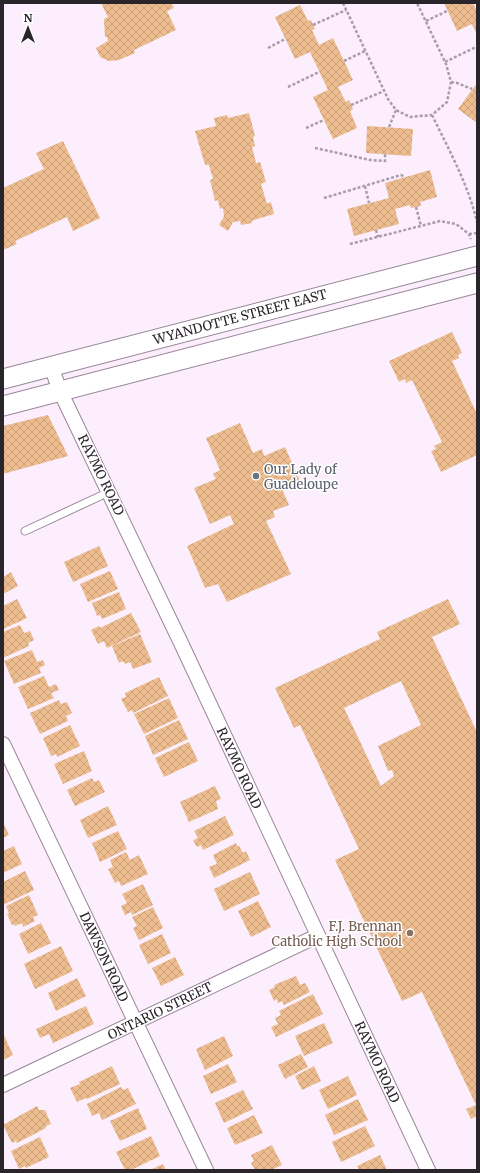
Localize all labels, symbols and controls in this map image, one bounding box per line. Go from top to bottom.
north arrow [8,8,48,48]
text: N [24,11,33,25]
street label: WYANDOTTE STREET EAST [150,286,329,349]
street label: RAYMO ROAD [74,432,128,519]
place label: Our Lady of Guadeloupe [264,461,338,493]
marker: Our Lady of Guadeloupe [251,471,261,481]
street label: RAYMO ROAD [213,724,265,812]
street label: DAWSON ROAD [76,909,132,1005]
place label: F.J. Brennan Catholic High School [272,918,402,950]
marker: F.J. Brennan Catholic High School [405,928,415,938]
street label: ONTARIO STREET [105,978,215,1044]
street label: RAYMO ROAD [351,1018,403,1106]

